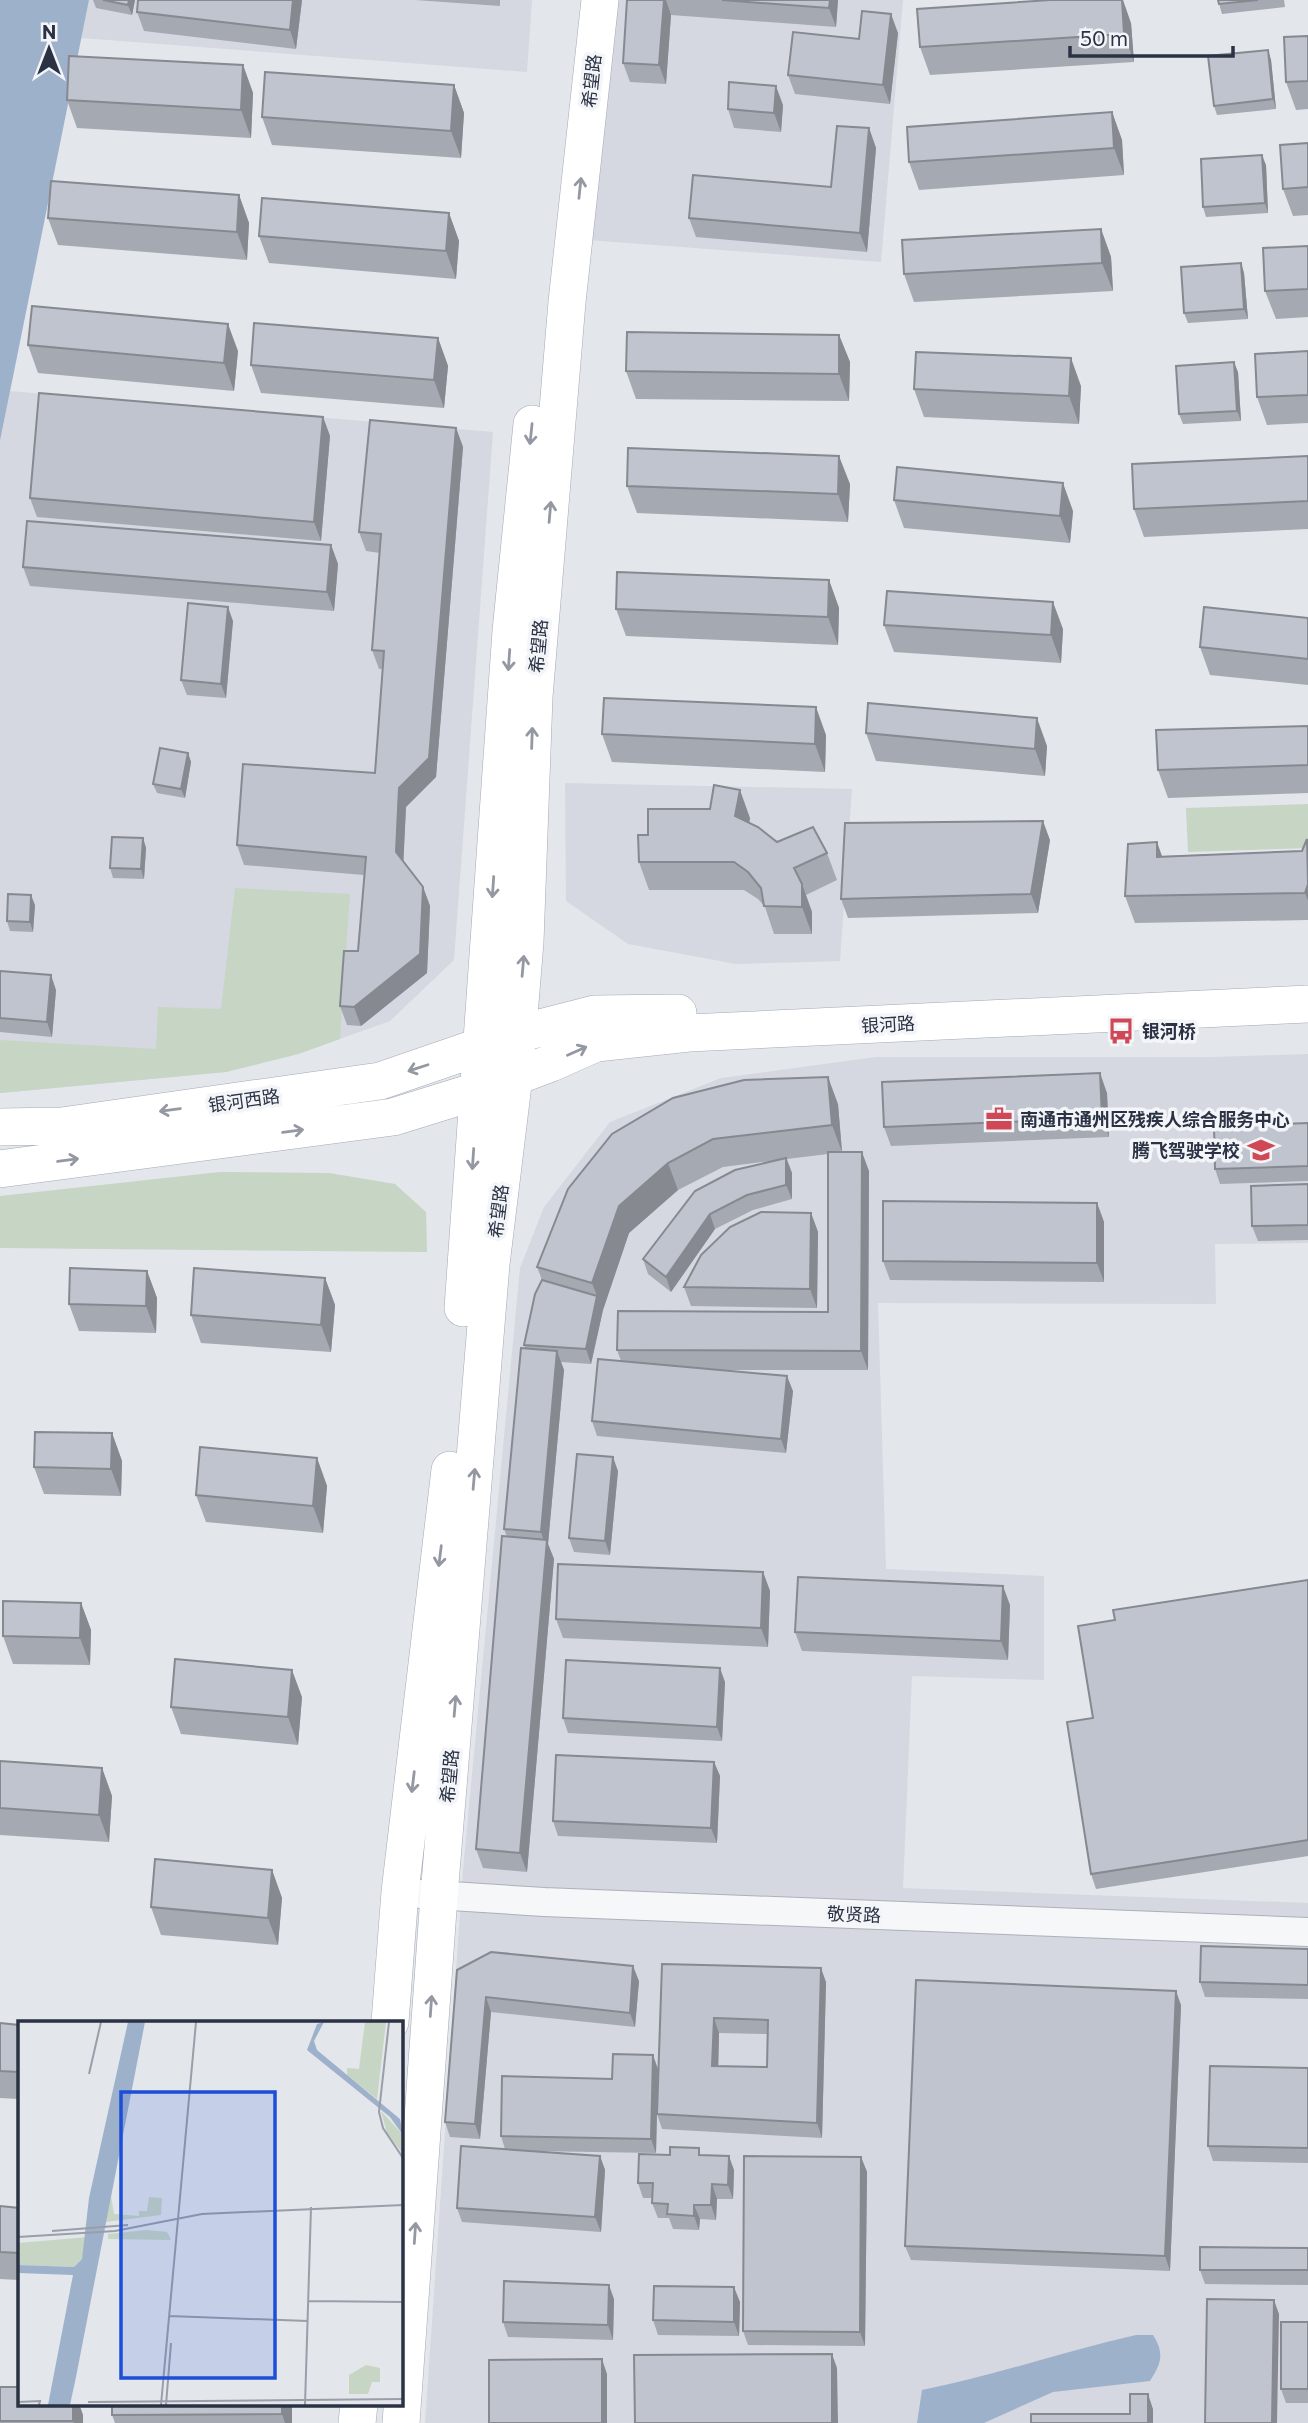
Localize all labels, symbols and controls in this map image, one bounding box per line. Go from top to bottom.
north arrow [14,14,84,84]
scale bar [1070,14,1233,58]
text: N [42,20,56,43]
text: 50 m [1080,25,1128,50]
street label: 希望路 [577,53,605,109]
one-way arrow [573,177,586,199]
one-way arrow [524,422,537,444]
one-way arrow [543,501,556,523]
street label: 希望路 [525,618,551,674]
one-way arrow [502,648,515,671]
one-way arrow [526,727,539,750]
one-way arrow [486,875,499,898]
one-way arrow [517,955,530,977]
street label: 银河路 [860,1012,916,1036]
bus stop icon: 银河桥 [1106,1016,1136,1046]
place label: 银河桥 [1142,1020,1196,1042]
one-way arrow [566,1044,588,1057]
one-way arrow [407,1062,429,1075]
street label: 银河西路 [207,1084,281,1116]
one-way arrow [159,1104,182,1117]
office icon: 南通市通州区残疾人综合服务中心 [984,1104,1014,1134]
place label: 南通市通州区残疾人综合服务中心 [1020,1108,1290,1130]
one-way arrow [281,1124,304,1137]
school or university icon: 腾飞驾驶学校 [1246,1135,1276,1165]
place label: 腾飞驾驶学校 [1132,1139,1240,1161]
one-way arrow [466,1147,479,1170]
one-way arrow [56,1154,79,1167]
street label: 希望路 [484,1183,512,1239]
one-way arrow [468,1468,481,1491]
one-way arrow [433,1545,446,1567]
one-way arrow [449,1695,462,1718]
street label: 希望路 [436,1748,462,1804]
one-way arrow [407,1770,420,1793]
street label: 敬贤路 [827,1902,881,1926]
one-way arrow [425,1995,438,2018]
inset map [18,2021,402,2406]
one-way arrow [408,2222,421,2245]

